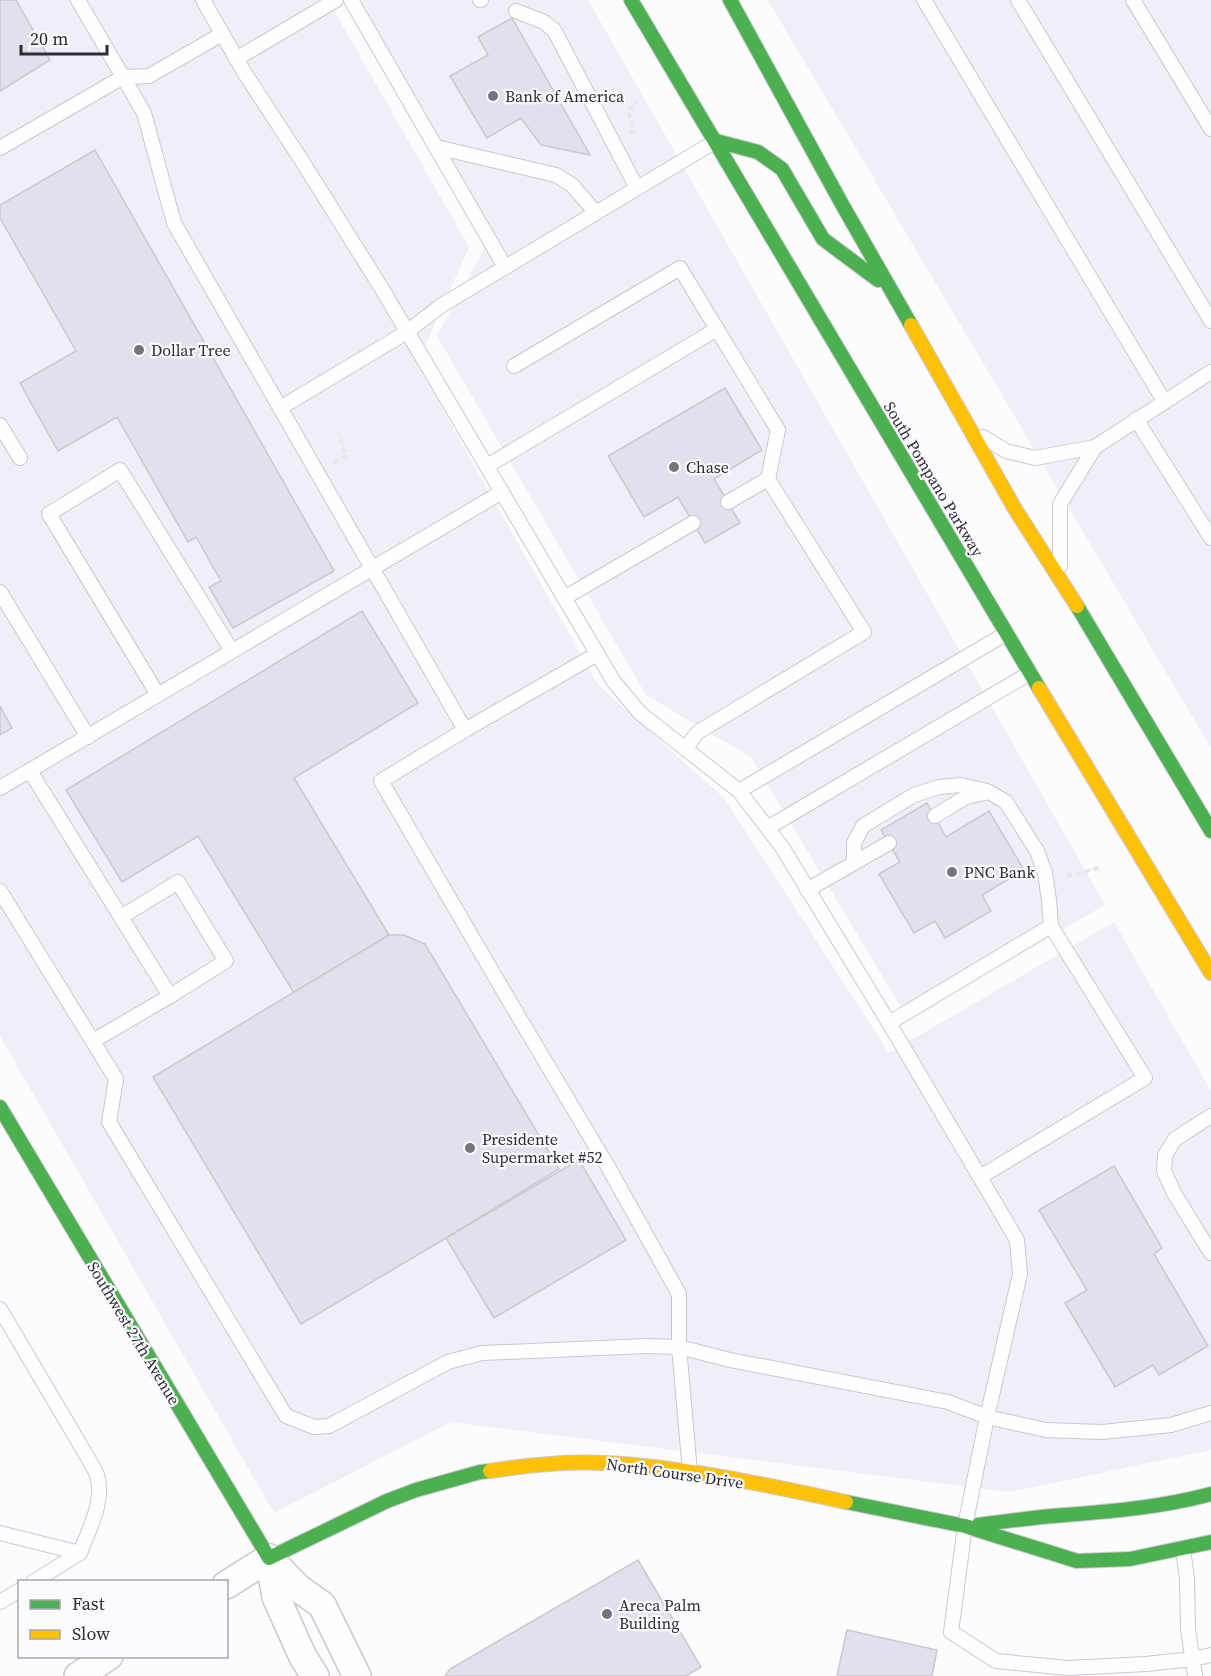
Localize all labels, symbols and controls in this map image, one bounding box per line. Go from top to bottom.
scale bar [21,18,106,56]
text: 20 m [30,26,68,51]
place label: Bank of America [505,85,625,107]
marker: Bank of America [486,89,500,103]
place label: Dollar Tree [151,339,231,361]
marker: Dollar Tree [132,343,146,357]
street label: South Pompano Parkway [879,397,990,561]
place label: Chase [686,456,729,478]
marker: Chase [667,460,681,474]
place label: PNC Bank [964,861,1036,883]
marker: PNC Bank [945,865,959,879]
place label: Presidente Supermarket #52 [482,1128,602,1168]
marker: Presidente Supermarket #52 [463,1141,477,1155]
street label: Southwest 27th Avenue [82,1257,186,1409]
street label: North Course Drive [605,1453,745,1493]
legend [18,1580,228,1658]
text: Fast [72,1591,105,1616]
place label: Areca Palm Building [619,1594,701,1634]
marker: Areca Palm Building [600,1607,614,1621]
text: Slow [72,1621,110,1646]

